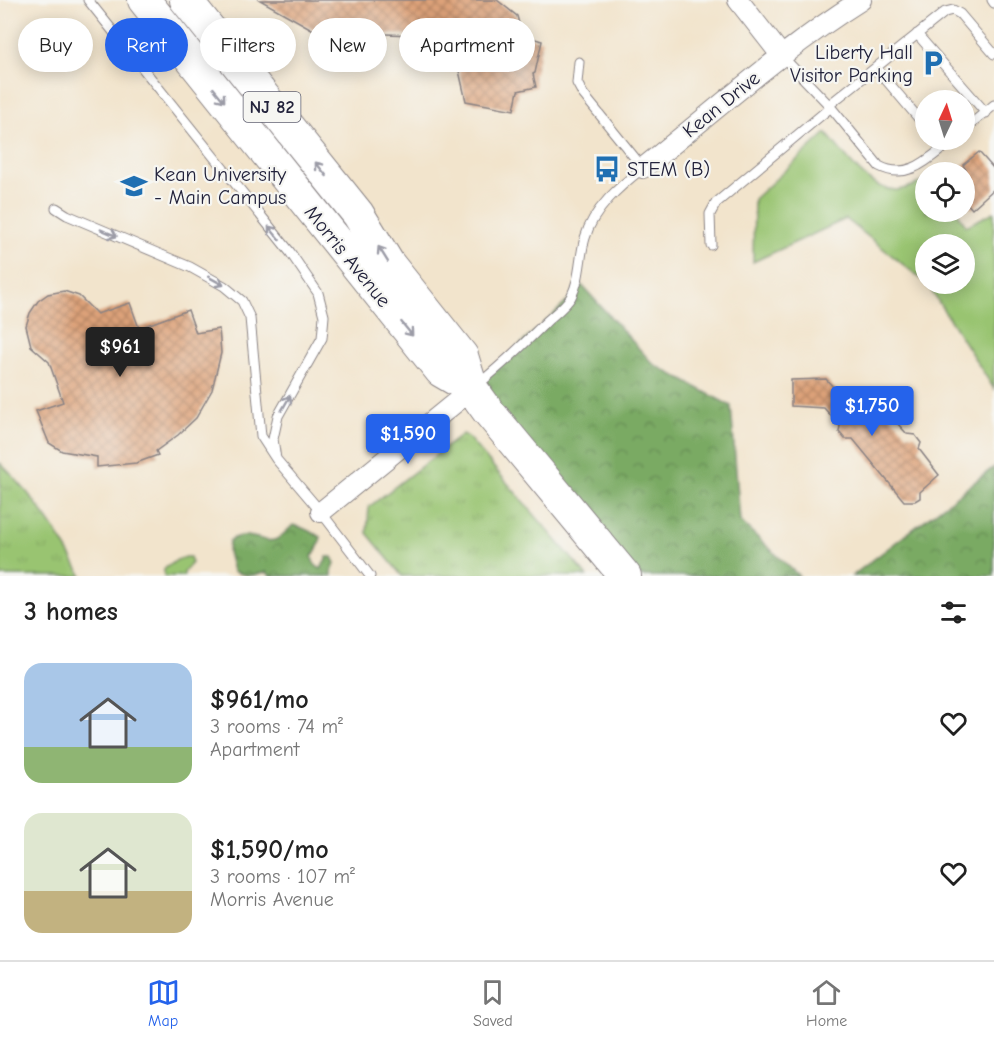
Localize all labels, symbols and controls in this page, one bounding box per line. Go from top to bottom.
chip: Buy [18,18,93,72]
chip: Rent [105,18,188,72]
chip: Filters [200,18,296,72]
chip: New [308,18,387,72]
chip: Apartment [399,18,535,72]
place label: Liberty Hall Visitor Parking [790,41,913,87]
parking icon: Liberty Hall Visitor Parking [918,48,948,78]
street label: Kean Drive [678,66,764,142]
one-way arrow [213,87,226,103]
north arrow [915,90,975,150]
map controls [915,90,975,294]
road number: NJ 82 [244,92,300,122]
bus stop icon: STEM (B) [592,154,622,184]
place label: STEM (B) [627,158,710,181]
one-way arrow [314,161,327,177]
button: locate [915,162,975,222]
place label: Kean University - Main Campus [154,163,286,209]
school or university icon: Kean University - Main Campus [119,171,149,201]
street label: Morris Avenue [300,201,395,312]
one-way arrow [268,225,281,241]
one-way arrow [99,228,117,239]
button: layers [915,234,975,294]
one-way arrow [376,246,388,263]
one-way arrow [206,276,224,287]
one-way arrow [400,321,414,336]
pin: $961 [84,327,156,378]
text: $961 [100,335,140,358]
pin: $1,750 [823,386,921,437]
text: $1,750 [845,394,899,417]
one-way arrow [280,395,292,412]
pin: $1,590 [359,414,457,465]
text: $1,590 [380,422,436,445]
icon: filters [937,596,970,629]
text: 3 homes [24,597,118,627]
text: $961/mo [210,685,309,715]
icon: home [72,687,144,759]
icon: heart [937,707,970,740]
text: 3 rooms · 74 m² [210,715,343,738]
text: Apartment [210,738,300,761]
text: $1,590/mo [210,835,329,865]
icon: home [72,837,144,909]
icon: heart [937,857,970,890]
text: 3 rooms · 107 m² [210,865,355,888]
text: Morris Avenue [210,888,334,911]
tab: Map [147,976,180,1030]
tab: Saved [473,976,513,1030]
tab: Home [806,976,847,1030]

